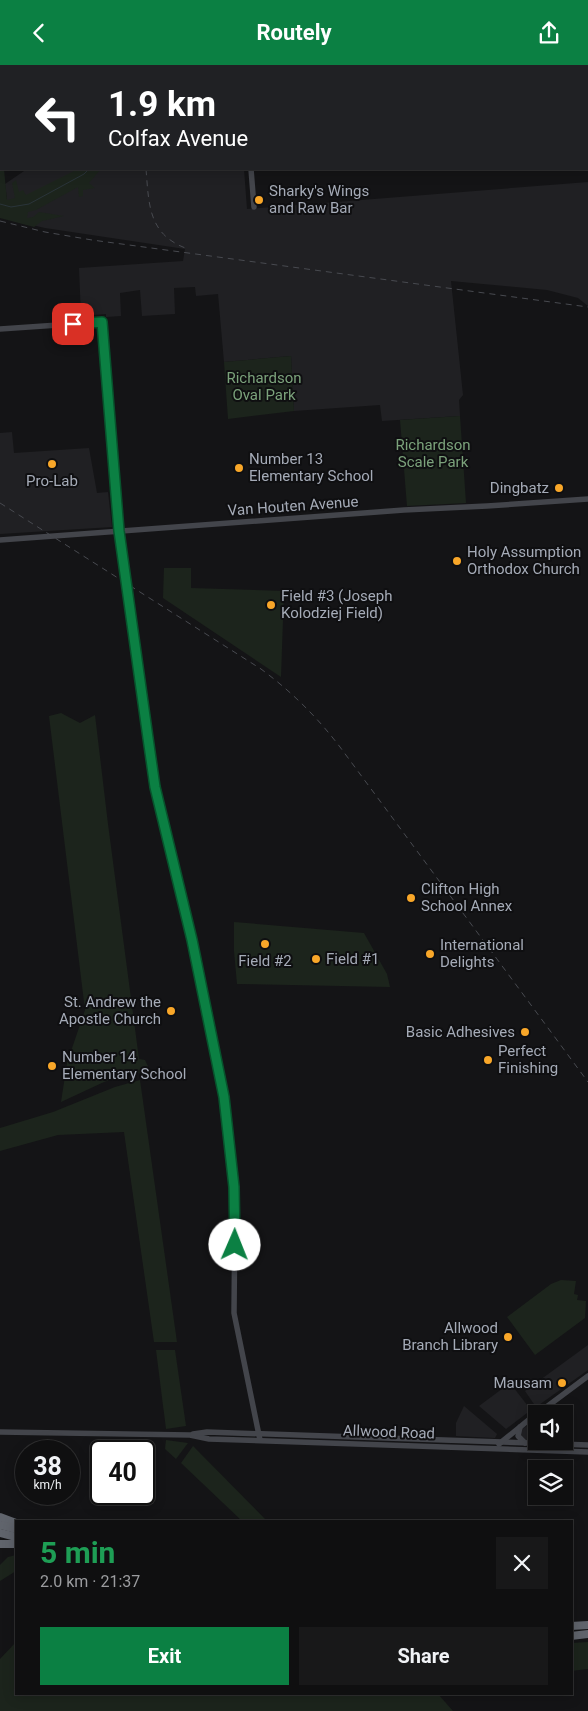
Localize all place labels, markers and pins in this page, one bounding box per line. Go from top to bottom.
place label: Sharky's Wings and Raw Bar [269,182,369,217]
marker: Sharky's Wings and Raw Bar [253,194,265,206]
pin [52,303,94,345]
place label: Number 13 Elementary School [249,450,373,485]
marker: Pro-Lab [46,458,58,470]
marker: Number 13 Elementary School [233,462,245,474]
place label: Pro-Lab [26,472,78,490]
place label: Dingbatz [490,479,549,497]
marker: Dingbatz [553,482,565,494]
place label: Holy Assumption Orthodox Church [467,543,581,578]
marker: Holy Assumption Orthodox Church [451,555,463,567]
place label: Field #3 (Joseph Kolodziej Field) [281,587,392,622]
marker: Field #3 (Joseph Kolodziej Field) [265,599,277,611]
place label: Clifton High School Annex [421,880,513,915]
marker: Clifton High School Annex [405,892,417,904]
place label: International Delights [440,936,524,971]
marker: Field #2 [259,938,271,950]
marker: International Delights [424,948,436,960]
place label: Field #1 [326,950,379,968]
place label: Field #2 [238,952,292,970]
marker: Field #1 [310,953,322,965]
place label: St. Andrew the Apostle Church [59,993,161,1028]
marker: St. Andrew the Apostle Church [165,1005,177,1017]
place label: Basic Adhesives [406,1023,515,1041]
marker: Basic Adhesives [519,1026,531,1038]
place label: Perfect Finishing [498,1042,558,1077]
place label: Number 14 Elementary School [62,1048,186,1083]
marker: Perfect Finishing [482,1054,494,1066]
marker: Number 14 Elementary School [46,1060,58,1072]
place label: Allwood Branch Library [402,1319,498,1354]
marker: Allwood Branch Library [502,1331,514,1343]
place label: Mausam [493,1374,552,1392]
marker: Mausam [556,1377,568,1389]

